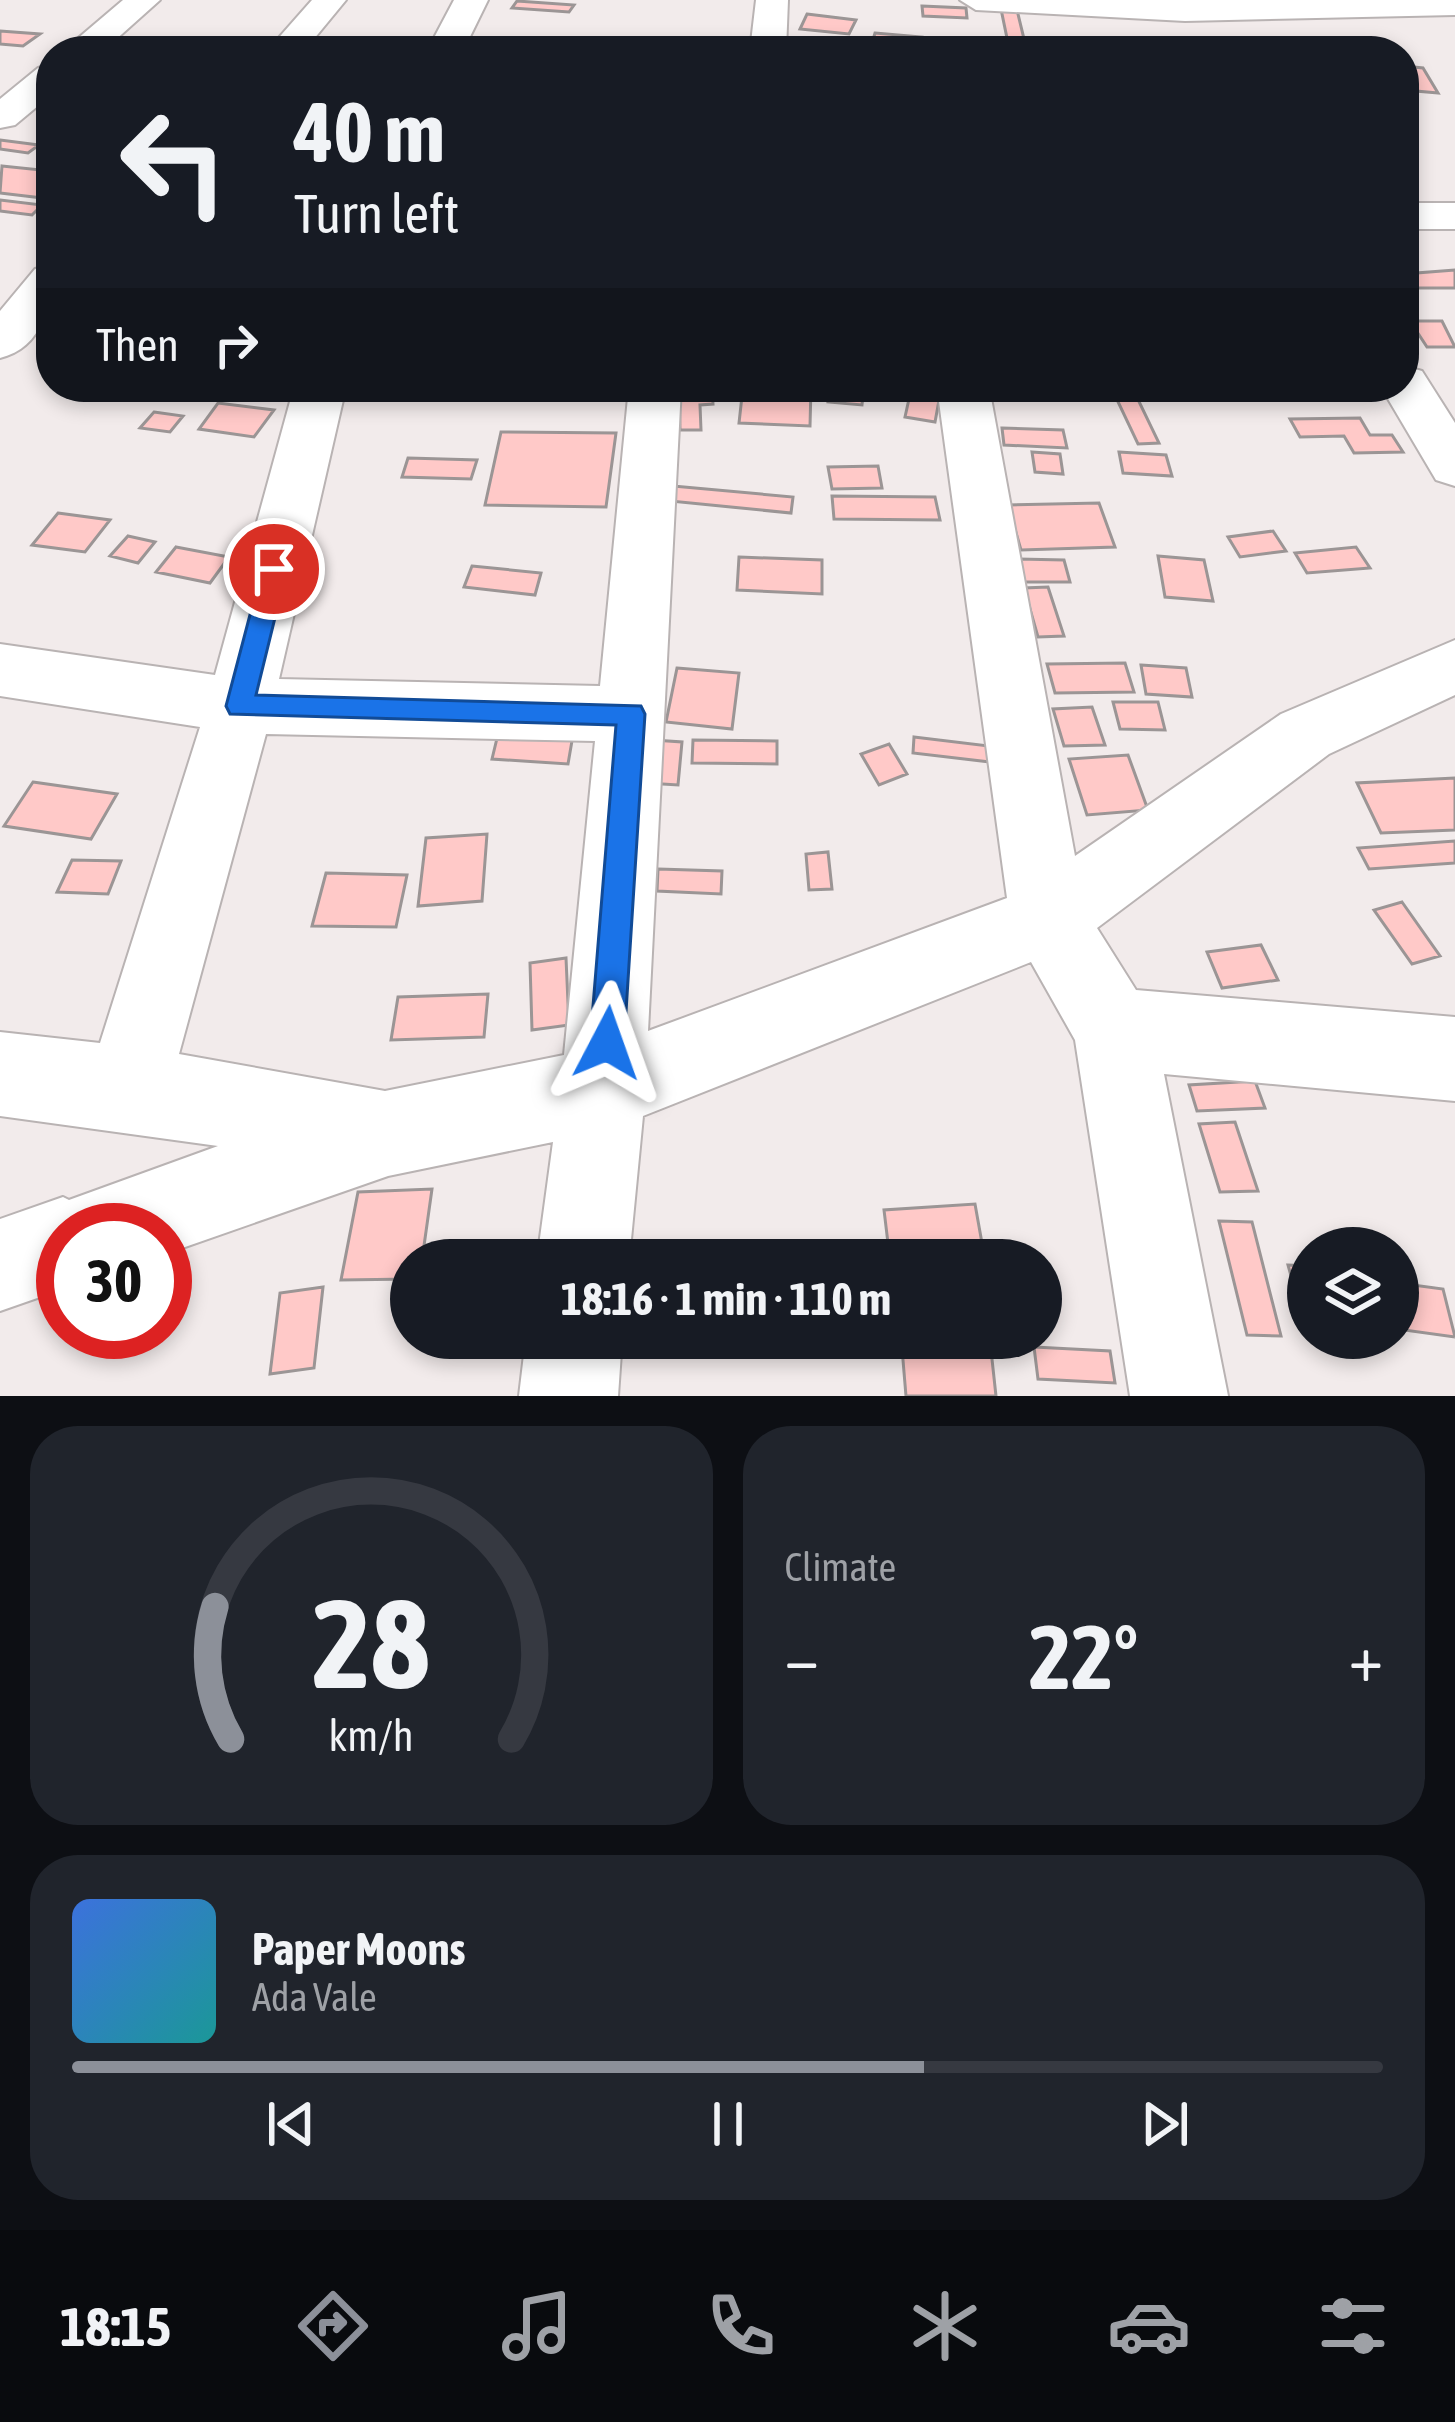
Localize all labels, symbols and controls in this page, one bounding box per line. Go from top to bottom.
icon: left [96,84,252,240]
text: 40 m [294,84,445,180]
text: Turn left [294,183,459,244]
icon: right [203,312,269,378]
text: Then [96,319,179,371]
pin [223,518,325,620]
icon: arrive [241,536,307,602]
position arrow [544,980,670,1106]
speed limit sign: 30 [36,1203,192,1359]
map controls [1287,1227,1419,1359]
button: layers [1287,1227,1419,1359]
text: 18:16 · 1 min · 110 m [561,1273,891,1325]
text: Climate [785,1545,896,1589]
text: 28 [313,1571,430,1714]
text: 22° [1029,1605,1138,1708]
text: − [785,1619,819,1695]
text: + [1349,1619,1383,1695]
text: km/h [329,1710,414,1759]
text: Paper Moons [252,1923,465,1975]
text: Ada Vale [252,1975,377,2019]
icon: previous [258,2091,324,2157]
icon: pause [695,2091,761,2157]
icon: next [1132,2091,1198,2157]
icon: directions [291,2284,375,2368]
icon: music [495,2284,579,2368]
icon: phone [699,2284,783,2368]
icon: climate [903,2284,987,2368]
icon: car [1107,2284,1191,2368]
icon: filters [1311,2284,1395,2368]
text: 18:15 [60,2296,171,2357]

